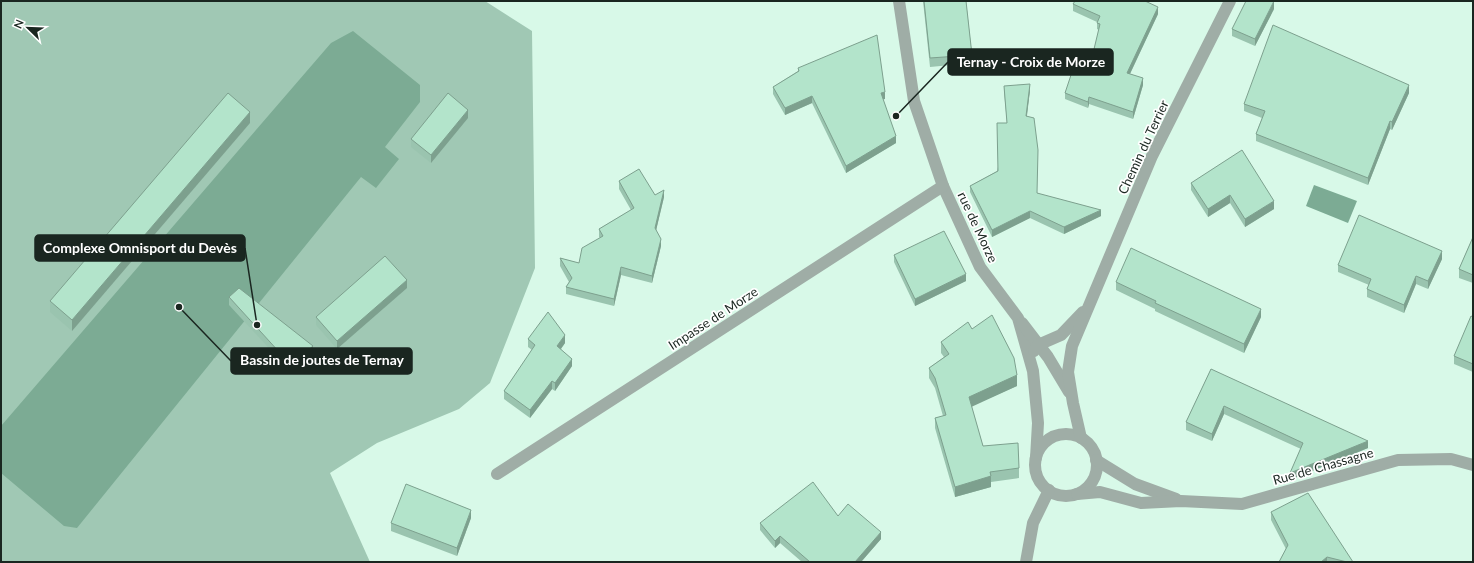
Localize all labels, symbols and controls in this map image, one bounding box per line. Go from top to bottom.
north arrow [8,8,48,48]
text: N [11,17,26,30]
callout: Ternay - Croix de Morze [948,49,1113,75]
text: Ternay - Croix de Morze [957,53,1106,70]
street label: Chemin du Terrier [1114,97,1172,197]
street label: rue de Morze [955,189,1001,265]
callout: Complexe Omnisport du Devès [35,235,245,261]
text: Complexe Omnisport du Devès [43,239,237,256]
street label: Impasse de Morze [665,283,761,353]
callout: Bassin de joutes de Ternay [231,348,412,374]
text: Bassin de joutes de Ternay [240,351,405,368]
street label: Rue de Chassagne [1271,444,1375,488]

